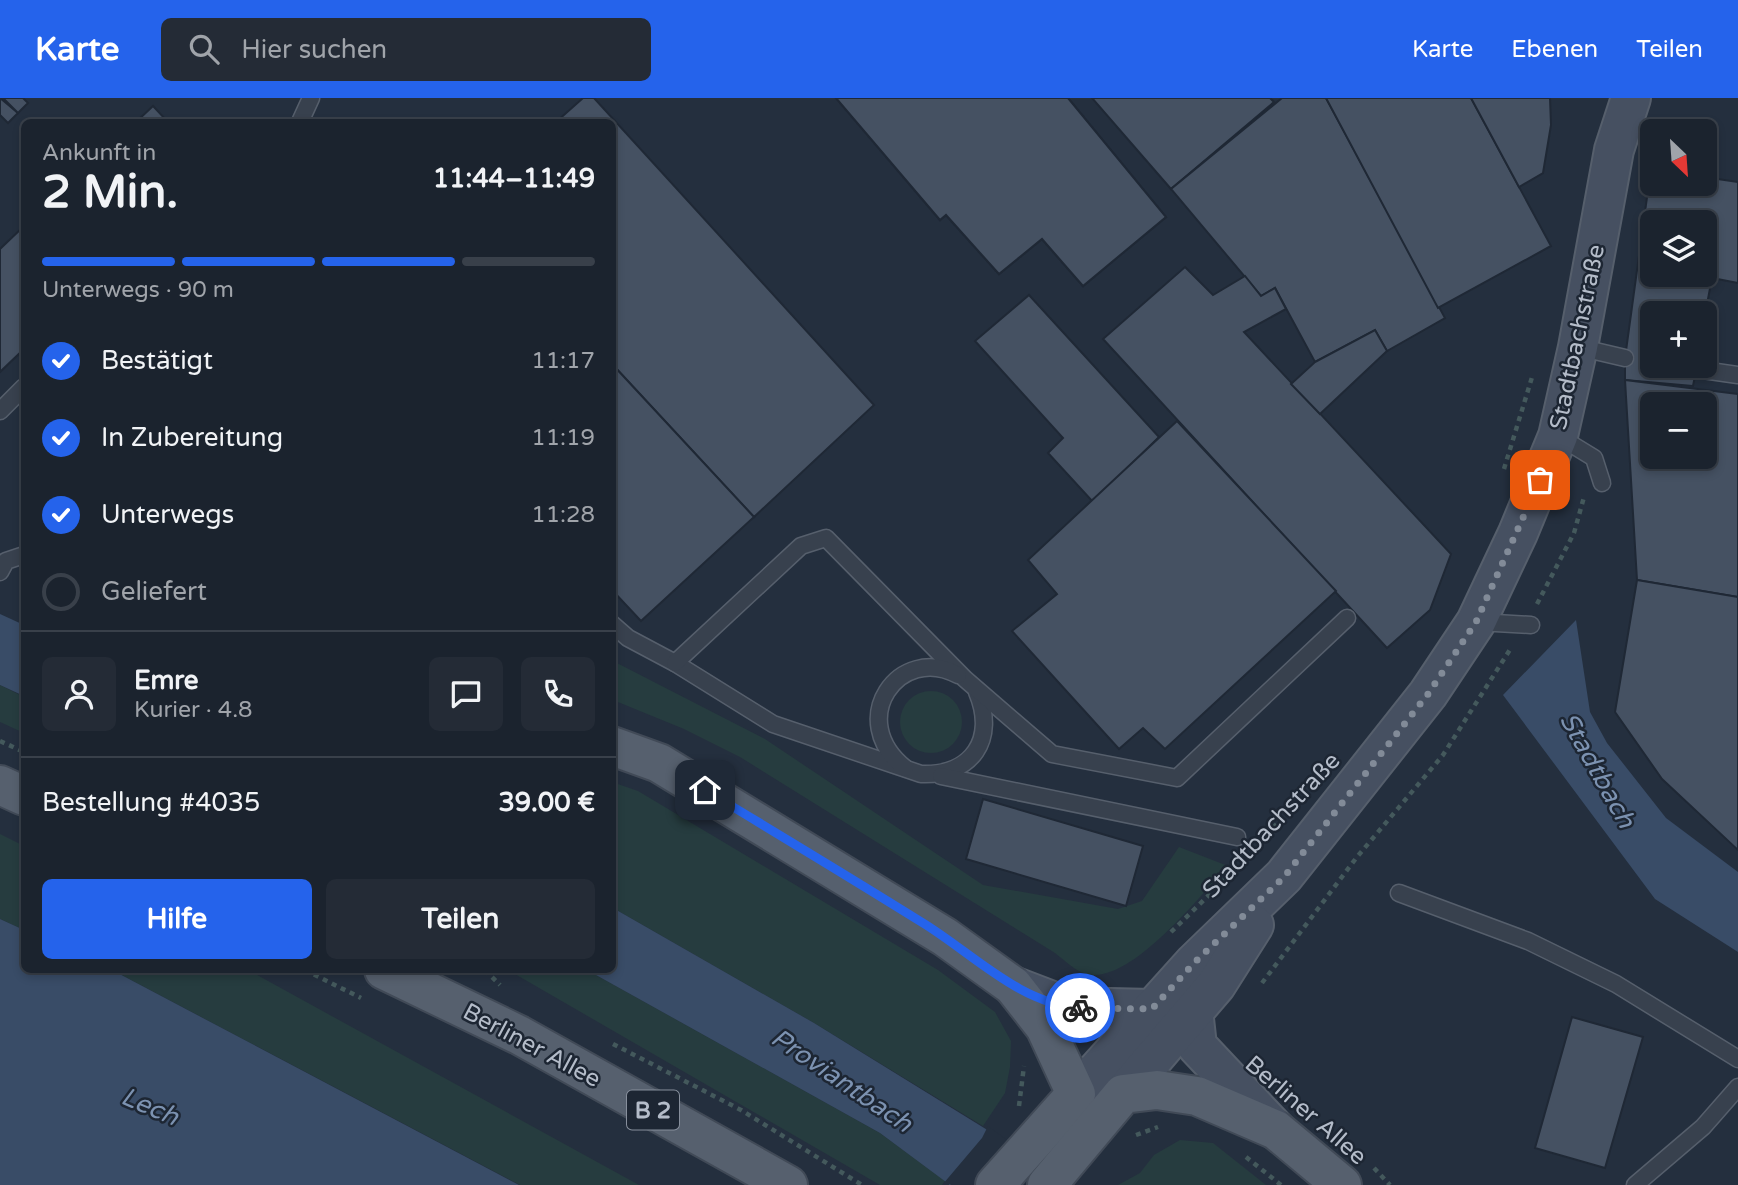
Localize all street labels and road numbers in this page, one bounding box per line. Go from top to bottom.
street label: Stadtbachstraße [1544,242,1611,432]
street label: Stadtbachstraße [1196,746,1346,904]
street label: Berliner Allee [458,997,606,1094]
street label: Berliner Allee [1239,1050,1372,1171]
road number: B 2 [627,1091,679,1130]

